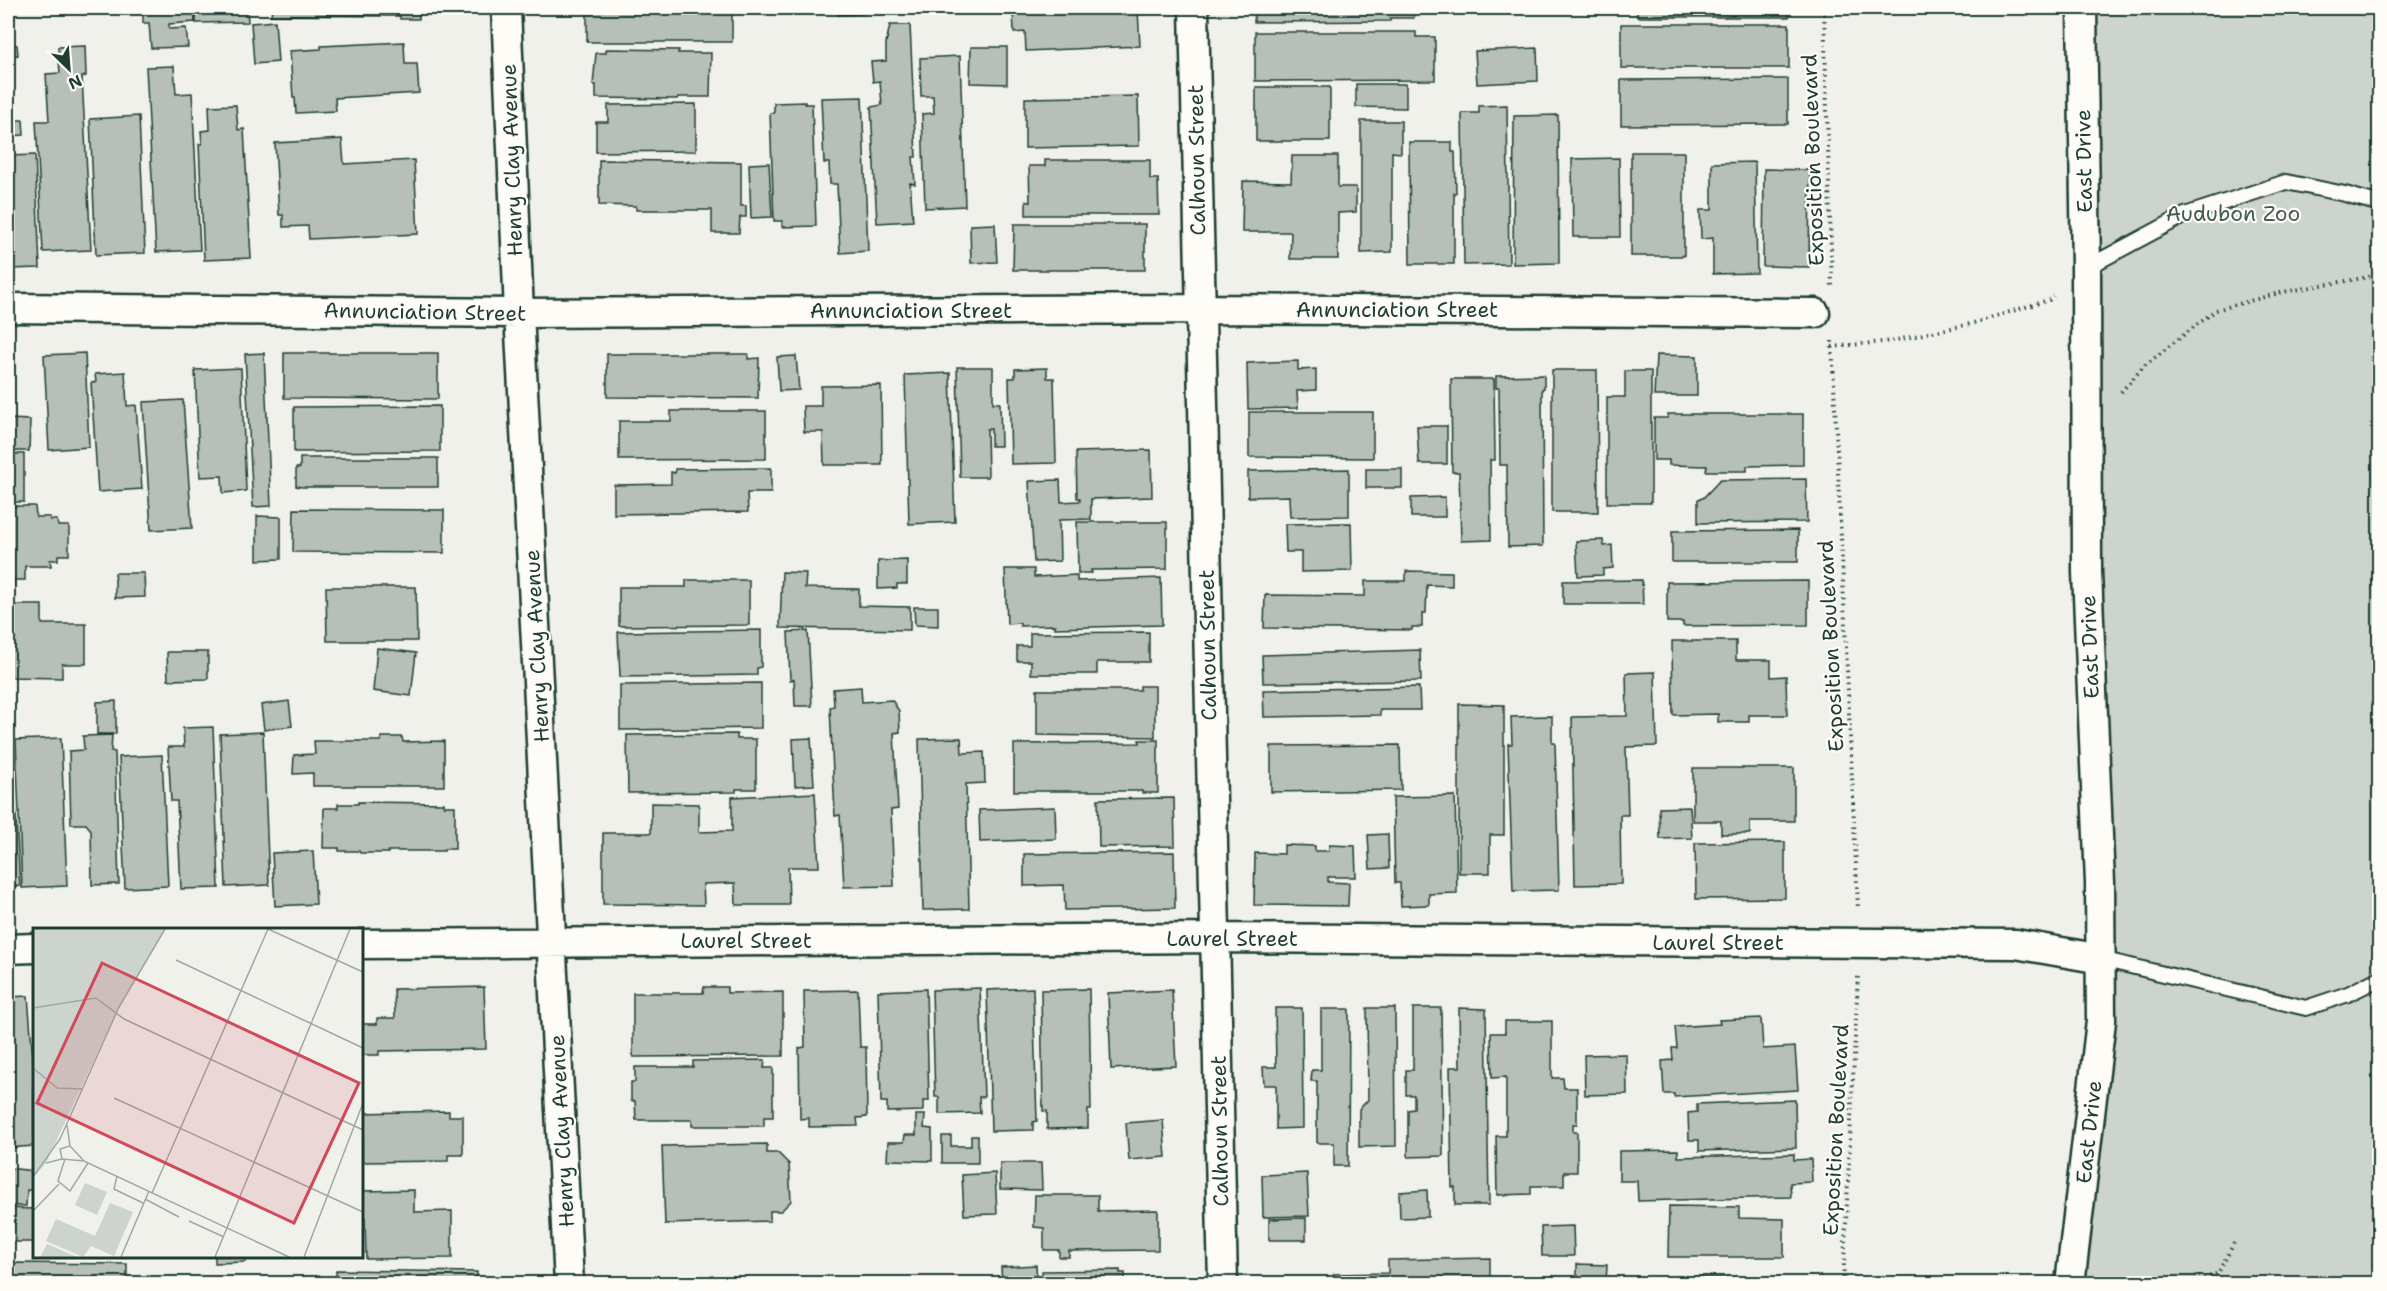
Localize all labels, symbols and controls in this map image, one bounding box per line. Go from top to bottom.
north arrow [39,39,99,99]
street label: Exposition Boulevard [1795,54,1831,266]
street label: Henry Clay Avenue [495,63,529,257]
text: N [65,70,85,94]
street label: Calhoun Street [1182,84,1212,236]
street label: East Drive [2069,109,2099,213]
park label: Audubon Zoo [2166,200,2300,228]
street label: Annunciation Street [323,296,527,328]
street label: Annunciation Street [1296,296,1498,324]
street label: Annunciation Street [810,297,1012,325]
street label: Exposition Boulevard [1811,539,1851,753]
street label: Henry Clay Avenue [518,549,556,743]
street label: Calhoun Street [1193,569,1223,721]
street label: East Drive [2074,595,2106,699]
street label: Laurel Street [1166,925,1298,953]
street label: Laurel Street [680,927,812,955]
inset map [33,928,363,1258]
street label: Laurel Street [1652,929,1784,957]
street label: Exposition Boulevard [1816,1023,1856,1237]
street label: Henry Clay Avenue [543,1034,581,1228]
street label: Calhoun Street [1205,1055,1235,1207]
street label: East Drive [2070,1079,2108,1185]

